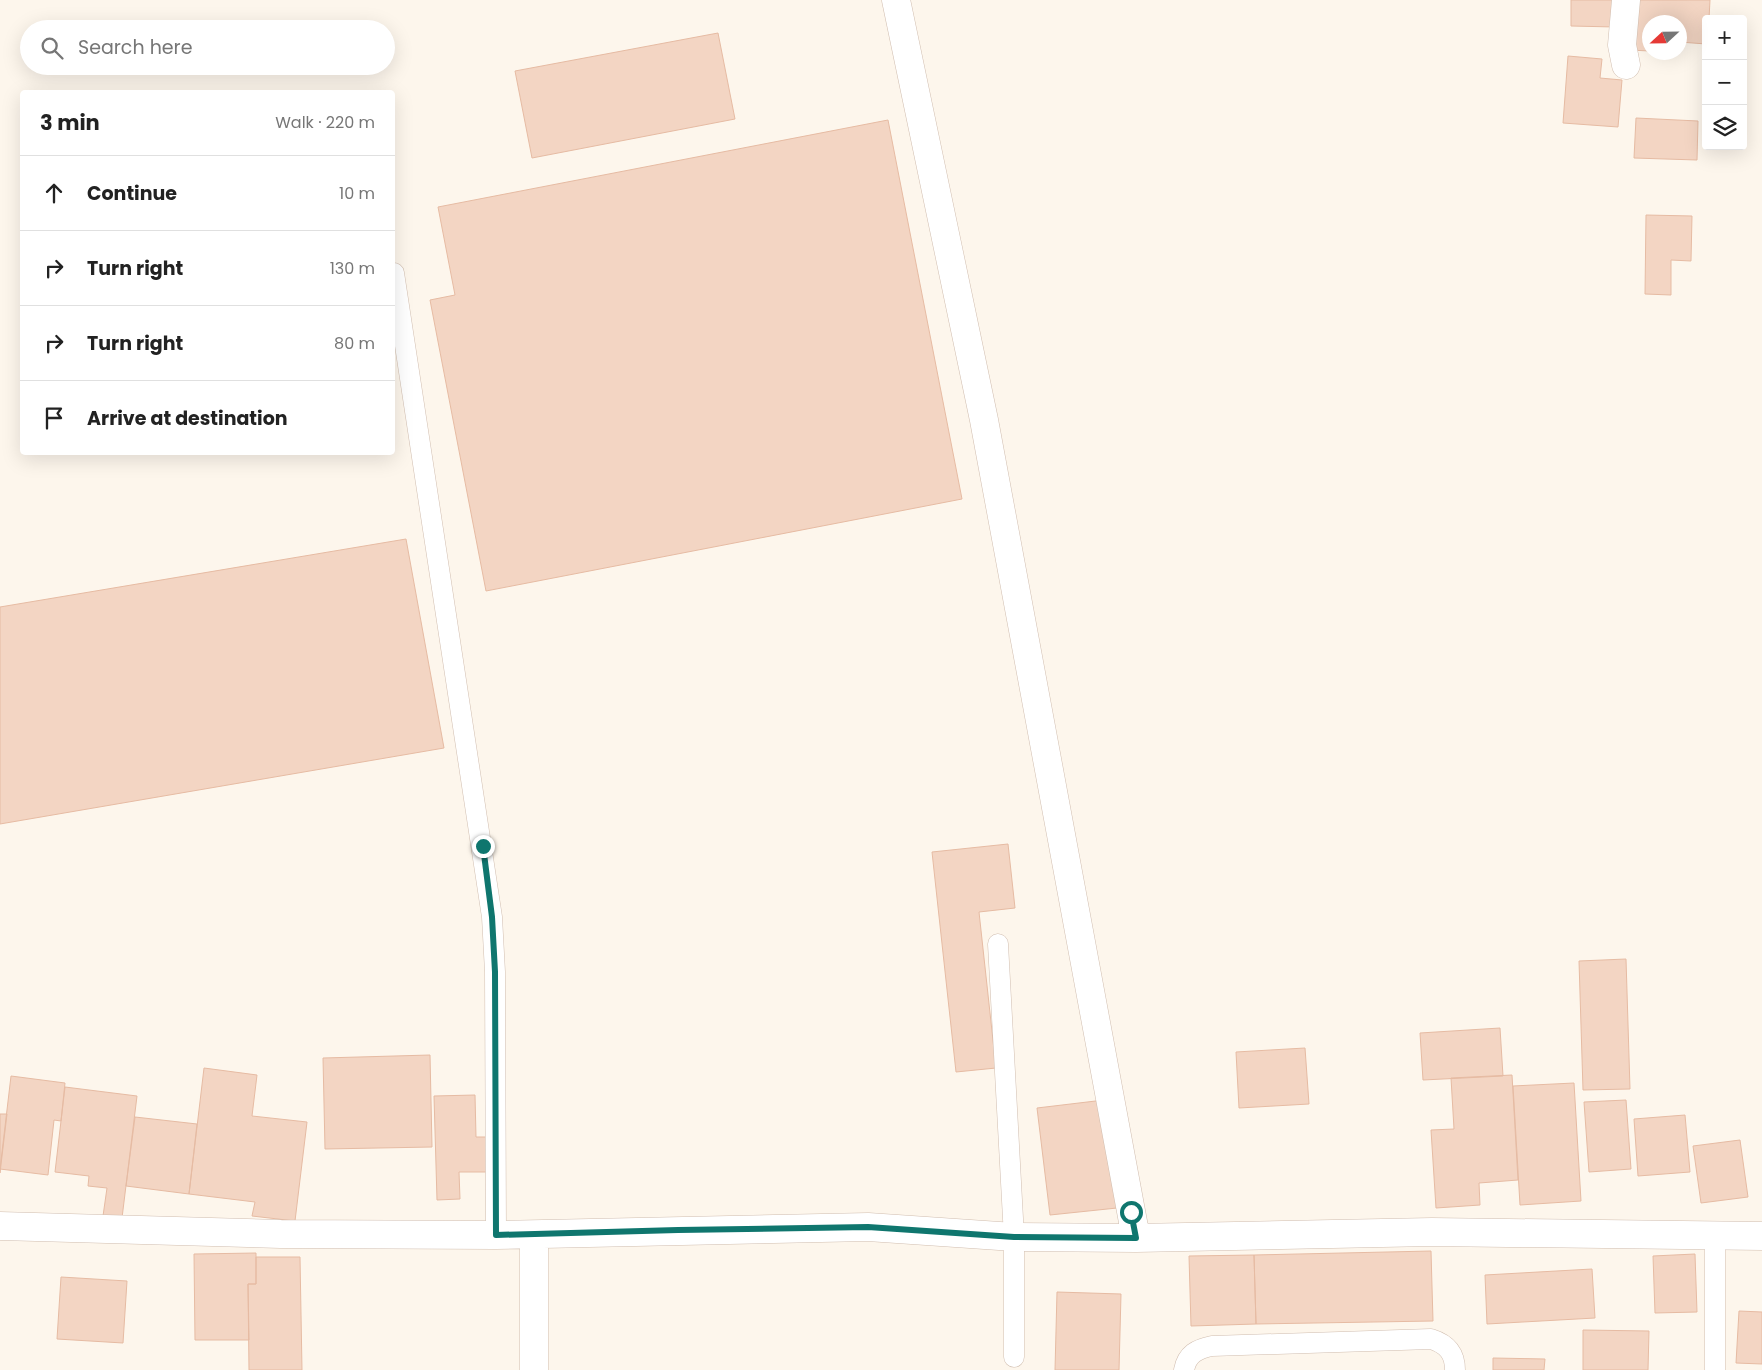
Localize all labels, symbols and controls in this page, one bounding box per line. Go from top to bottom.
north arrow [1642,15,1687,60]
map controls [1702,15,1747,150]
button: + [1702,15,1747,60]
search box [20,20,395,75]
icon: search [38,34,66,62]
text: Search here [78,34,192,61]
button: − [1702,60,1747,105]
button: layers [1702,105,1747,150]
text: 3 min [40,108,100,137]
text: Walk · 220 m [275,111,375,134]
icon: ahead [40,179,68,207]
text: Continue [87,180,177,207]
text: 10 m [339,182,375,205]
icon: right [40,254,68,282]
text: Turn right [87,255,183,282]
text: 130 m [330,257,375,280]
icon: right [40,329,68,357]
text: Turn right [87,330,183,357]
text: 80 m [334,332,375,355]
icon: arrive [40,404,68,432]
text: Arrive at destination [87,405,288,432]
route end [472,835,495,858]
route start [1120,1201,1143,1224]

